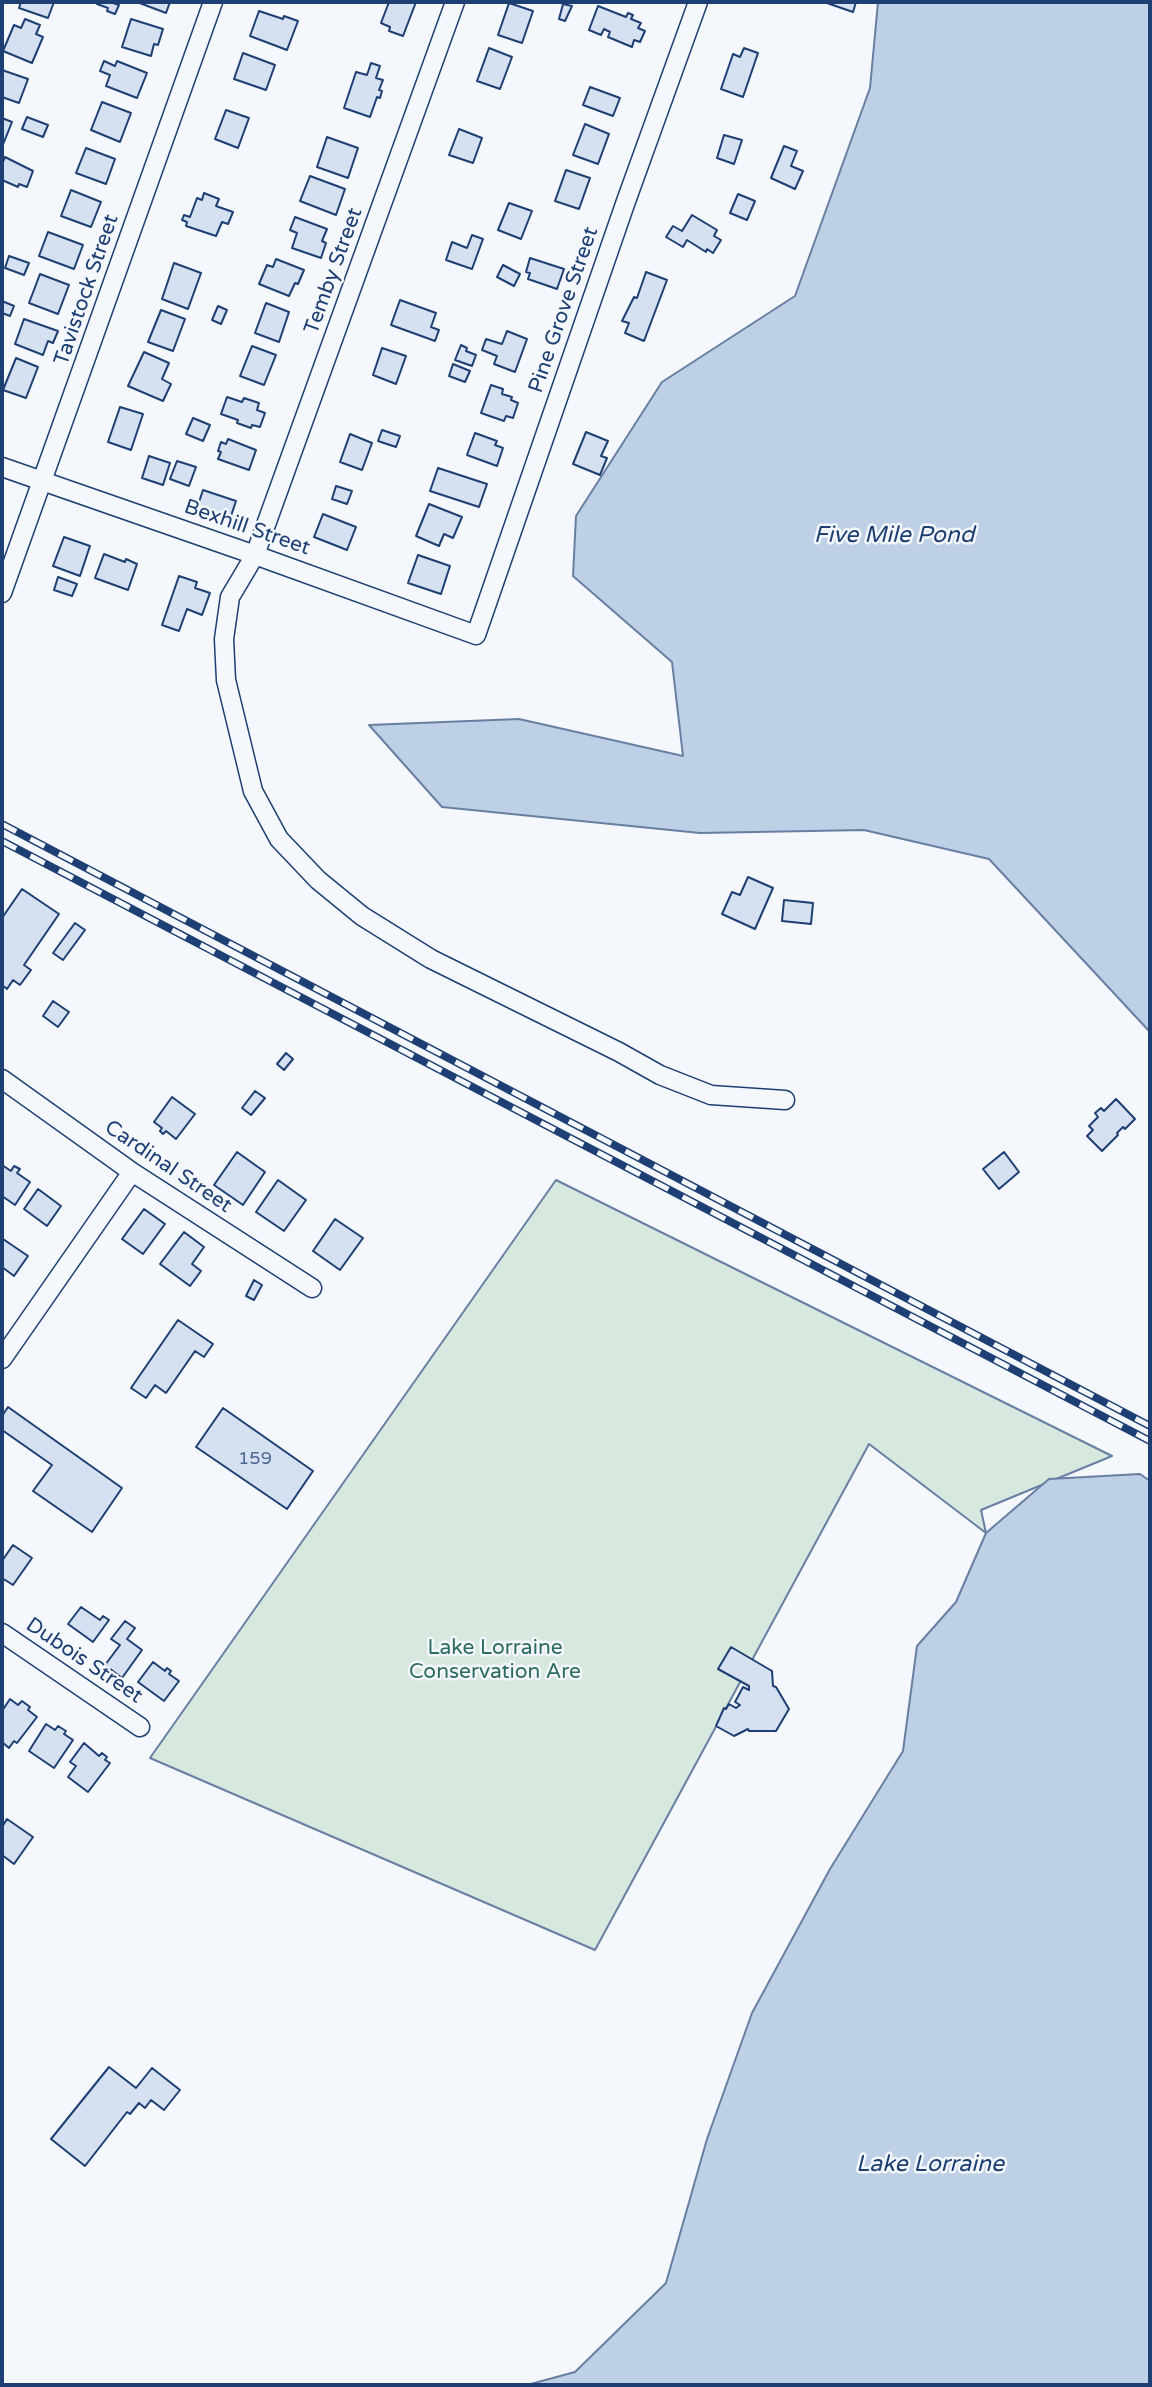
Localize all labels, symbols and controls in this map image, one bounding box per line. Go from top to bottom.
street label: Temby Street [300,204,368,338]
street label: Tavistock Street [49,211,125,369]
street label: Pine Grove Street [524,224,604,396]
street label: Bexhill Street [181,495,313,561]
water label: Five Mile Pond [814,522,974,550]
street label: Cardinal Street [100,1115,236,1219]
house number: 159 [238,1448,272,1470]
street label: Dubois Street [21,1613,147,1709]
park label: Lake Lorraine Conservation Are [409,1635,581,1685]
water label: Lake Lorraine [856,2151,1004,2179]

